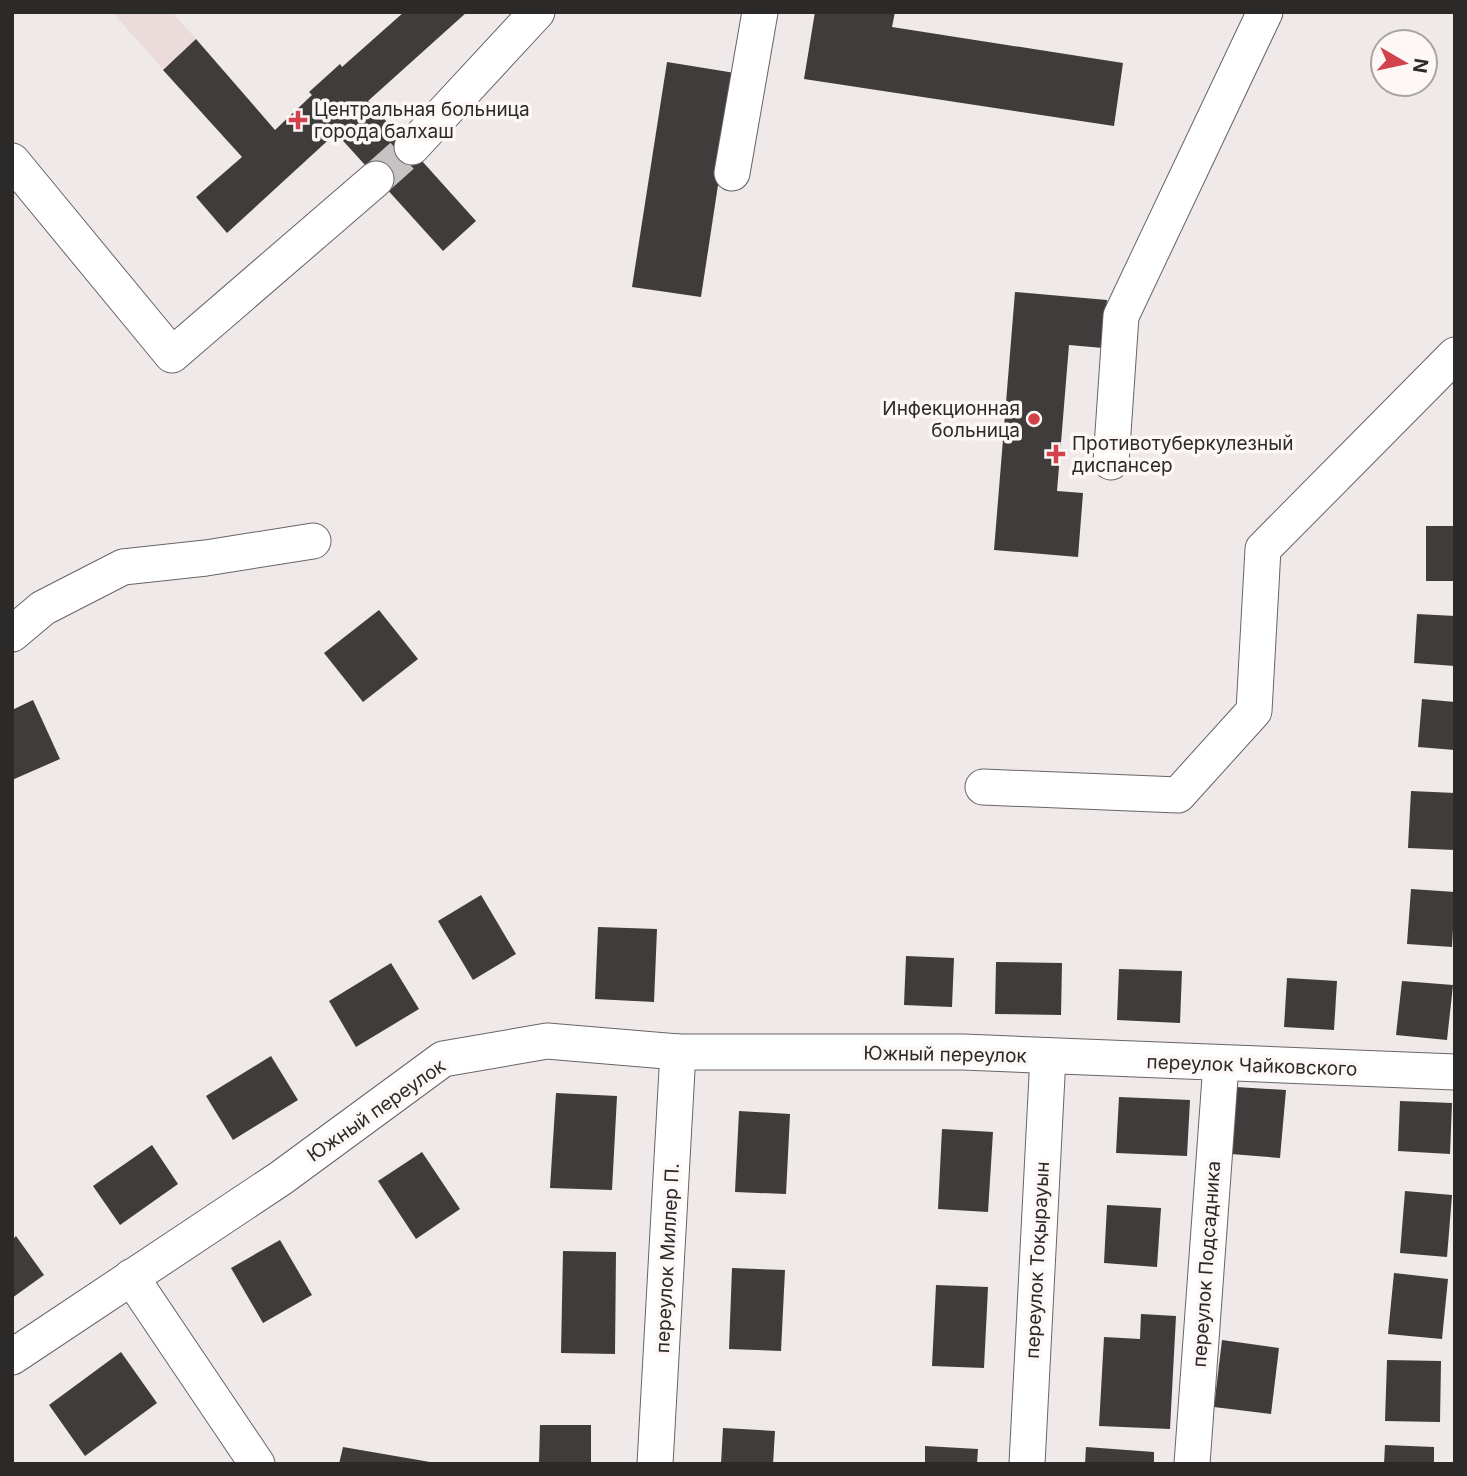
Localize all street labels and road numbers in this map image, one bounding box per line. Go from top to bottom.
street label: Южный переулок [863,1042,1028,1067]
street label: переулок Чайковского [1146,1050,1358,1081]
street label: Южный переулок [303,1054,450,1167]
street label: переулок Подсадника [1188,1160,1225,1368]
street label: переулок Тоқырауын [1021,1161,1054,1359]
street label: переулок Миллер П. [651,1162,684,1354]

